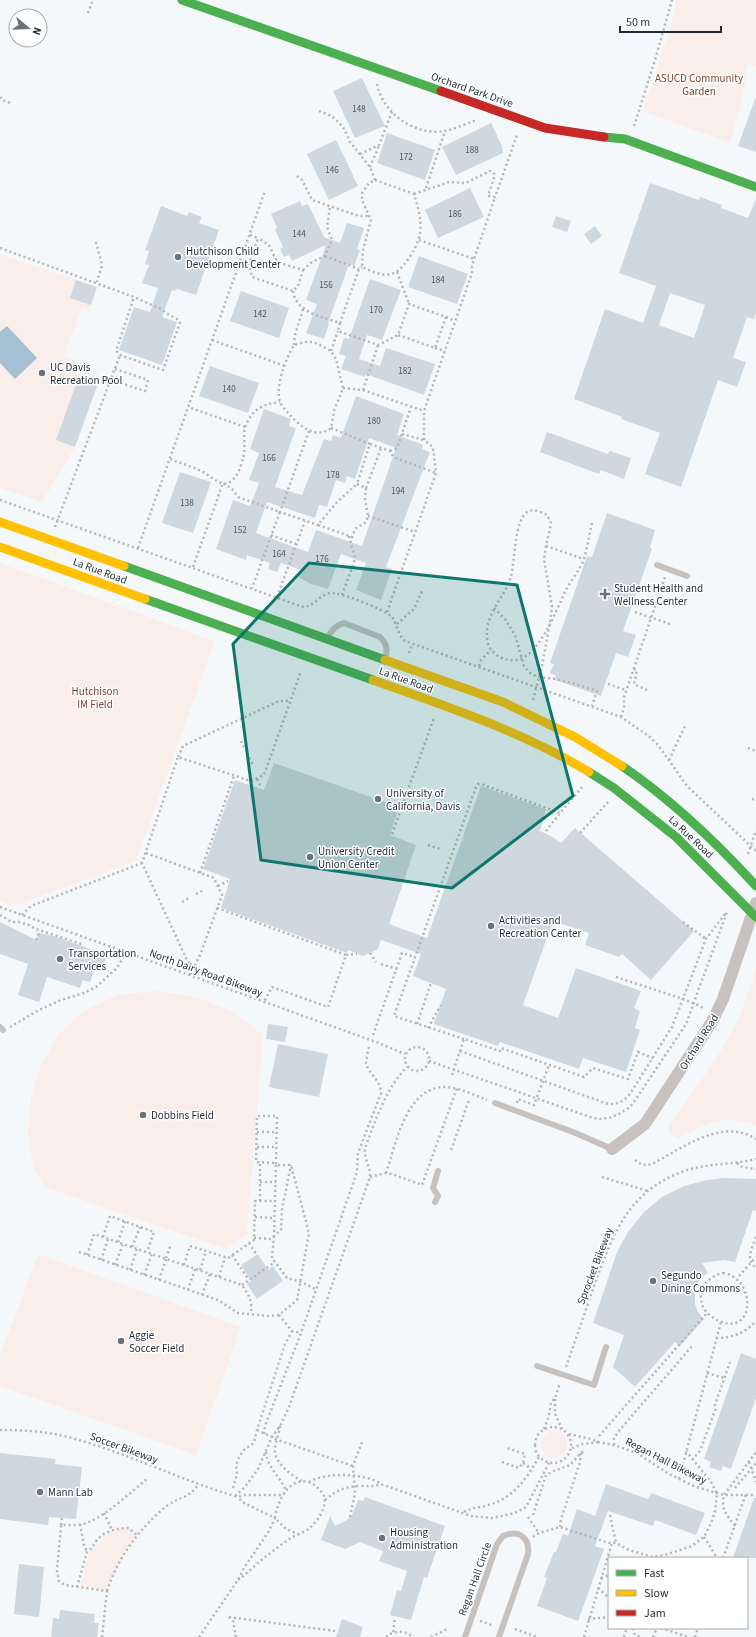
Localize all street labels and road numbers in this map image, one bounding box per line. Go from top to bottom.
street label: Orchard Park Drive [429,69,516,111]
street label: La Rue Road [71,554,129,588]
street label: La Rue Road [377,663,435,697]
street label: La Rue Road [665,812,717,862]
street label: North Dairy Road Bikeway [147,946,265,1000]
street label: Orchard Road [676,1011,722,1073]
street label: Sprocket Bikeway [573,1225,617,1307]
street label: Soccer Bikeway [88,1429,160,1467]
street label: Regan Hall Bikeway [623,1434,709,1488]
street label: Regan Hall Circle [455,1540,495,1618]

